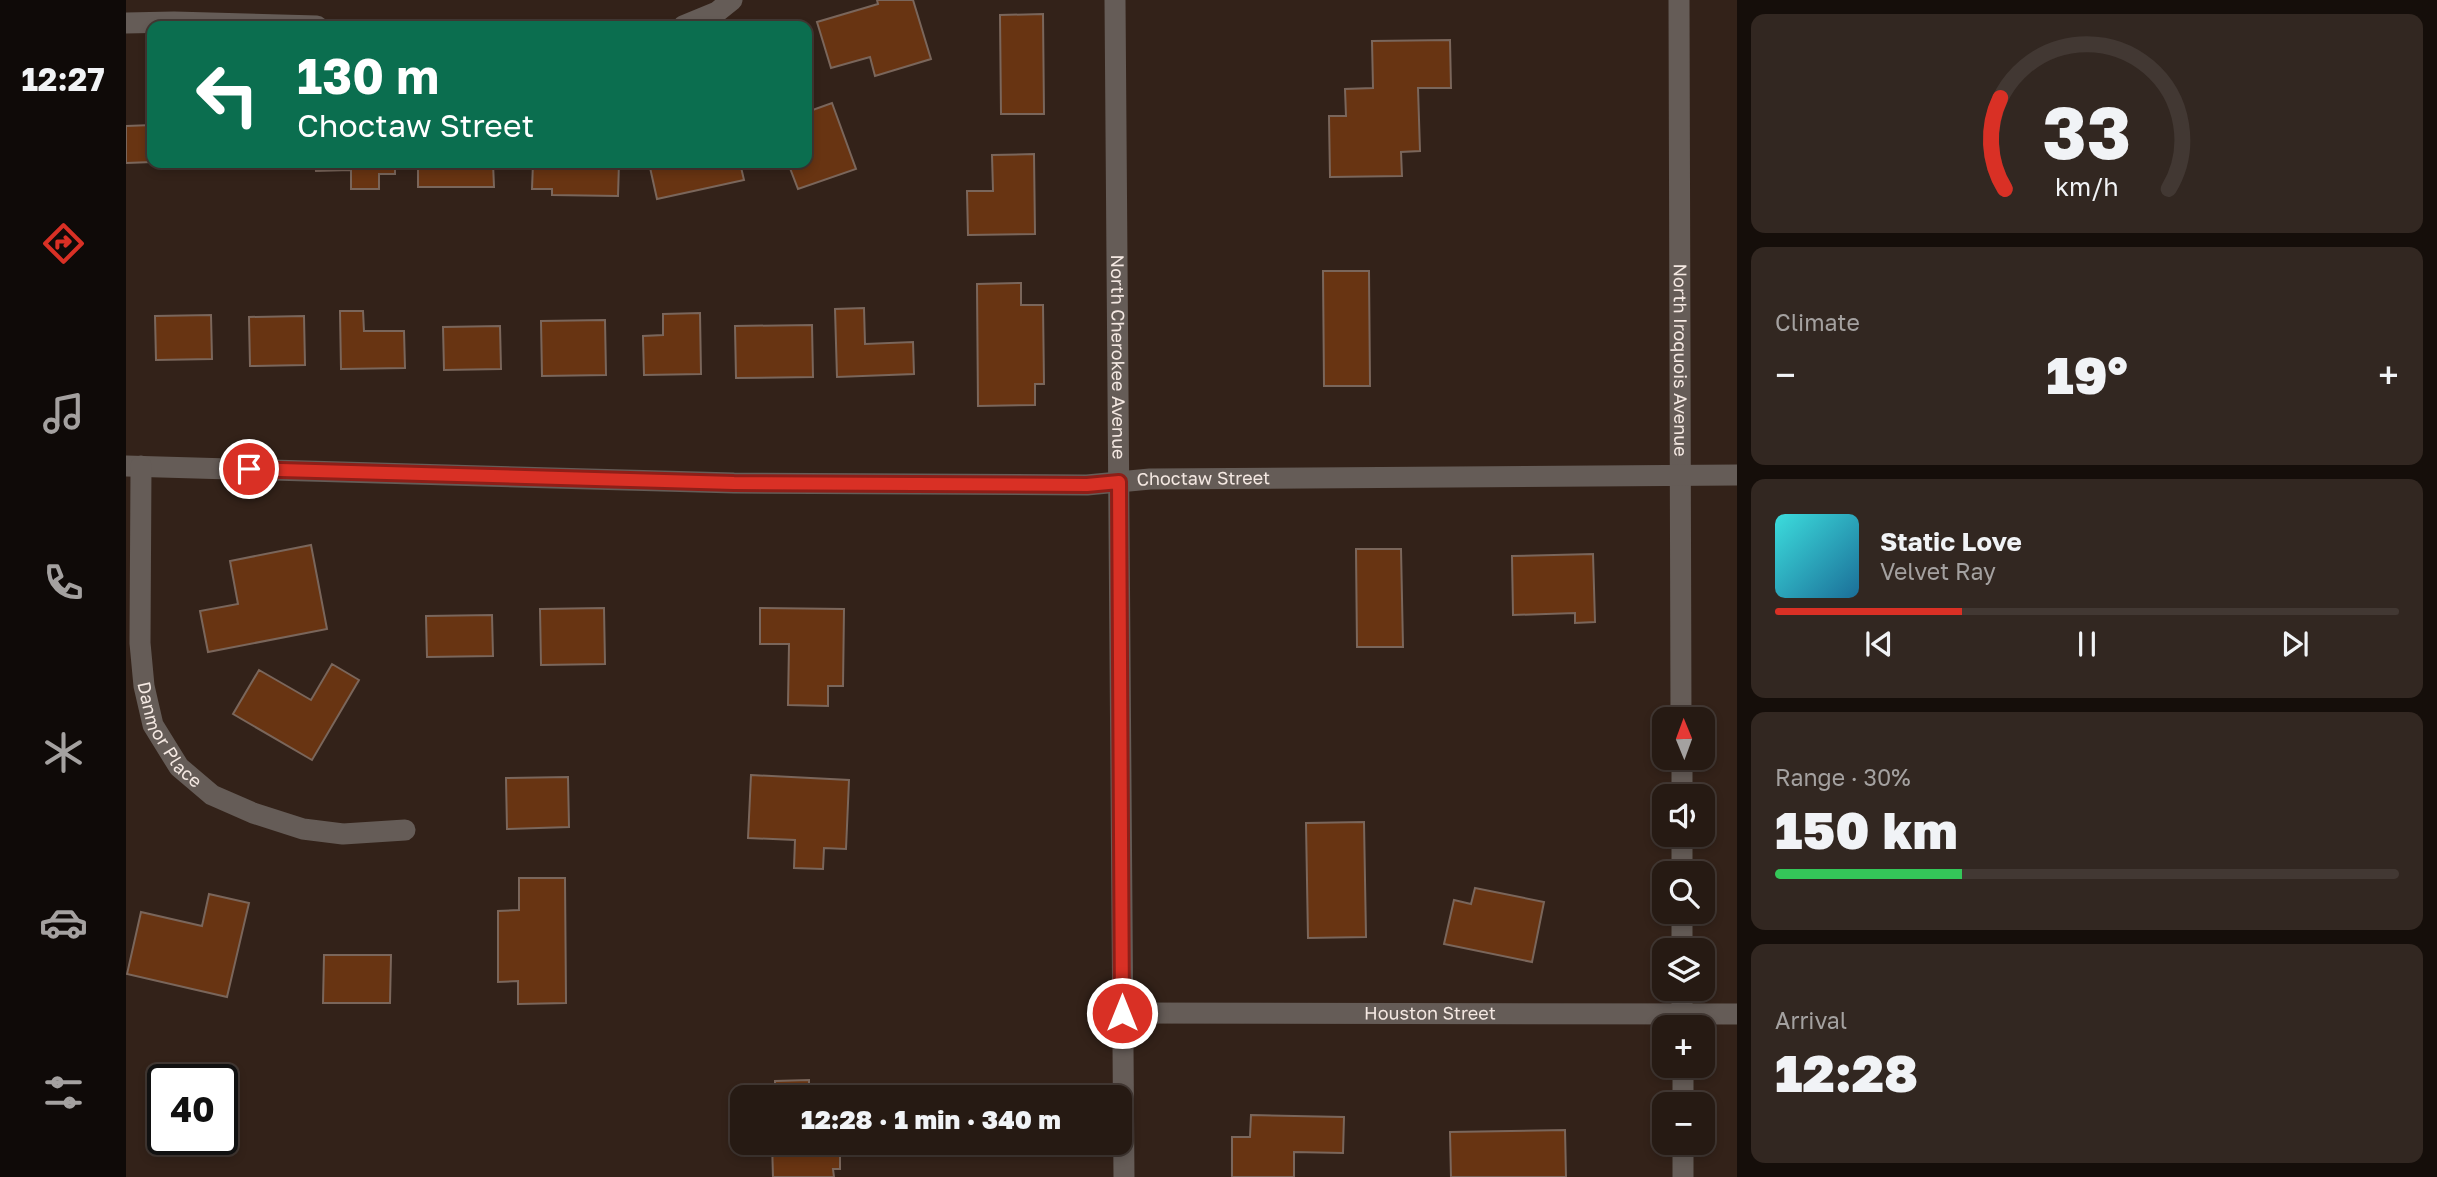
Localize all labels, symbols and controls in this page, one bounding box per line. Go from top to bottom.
text: 130 m [297,46,439,105]
icon: left [182,49,273,140]
text: 12:27 [21,60,105,98]
text: 33 [2043,89,2131,176]
text: Choctaw Street [297,106,534,144]
text: km/h [2055,171,2119,202]
icon: directions [39,219,88,268]
street label: North Cherokee Avenue [1107,254,1131,460]
street label: North Iroquois Avenue [1670,263,1692,457]
text: Climate [1775,308,1860,336]
text: 19° [2046,343,2128,405]
text: − [1775,352,1796,397]
text: + [2378,352,2399,397]
icon: music [39,389,88,438]
pin [219,439,279,499]
icon: arrive [230,450,268,488]
street label: Choctaw Street [1136,466,1270,490]
text: Static Love [1880,526,2022,557]
text: Velvet Ray [1880,557,1996,585]
icon: phone [39,558,88,607]
icon: previous [1860,625,1898,663]
icon: pause [2068,625,2106,663]
icon: next [2276,625,2314,663]
street label: Danmor Place [133,679,207,792]
north arrow [1652,707,1715,770]
map controls [1652,707,1715,1155]
icon: climate [39,728,88,777]
text: Range · 30% [1775,763,1910,791]
button: sound [1652,784,1715,847]
text: 150 km [1775,798,1958,860]
button: search [1652,861,1715,924]
icon: car [39,898,88,947]
button: layers [1652,938,1715,1001]
position arrow [1085,976,1159,1050]
street label: Houston Street [1364,1001,1496,1024]
text: Arrival [1775,1006,1847,1034]
button: + [1652,1015,1715,1078]
text: 12:28 [1775,1041,1918,1103]
speed limit sign: 40 [147,1064,238,1155]
icon: filters [39,1068,88,1117]
button: − [1652,1092,1715,1155]
text: 12:28 · 1 min · 340 m [801,1104,1061,1135]

